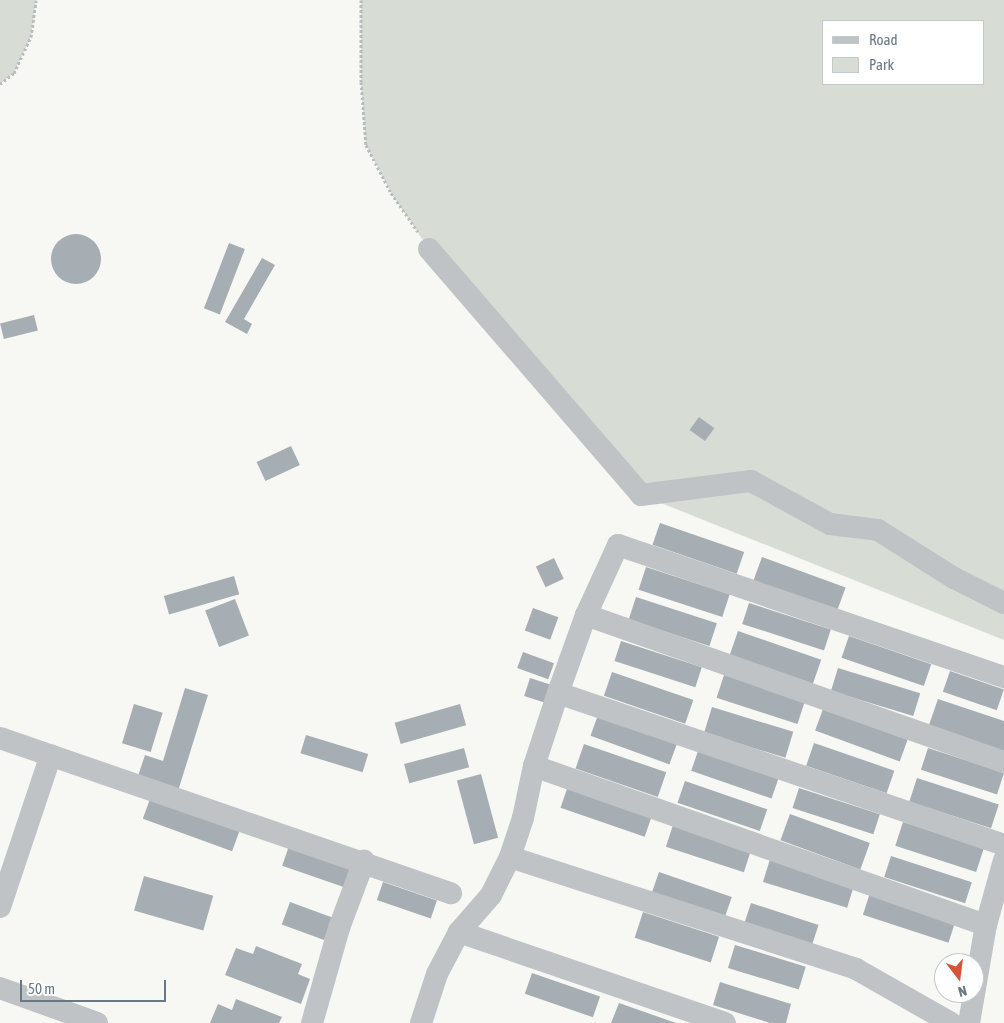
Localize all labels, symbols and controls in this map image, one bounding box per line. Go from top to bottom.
legend [822,20,984,85]
text: Road [869,31,898,48]
text: Park [869,56,894,73]
north arrow [934,953,984,1003]
scale bar [22,970,169,1002]
text: 50 m [28,980,55,997]
text: N [957,983,969,1000]

